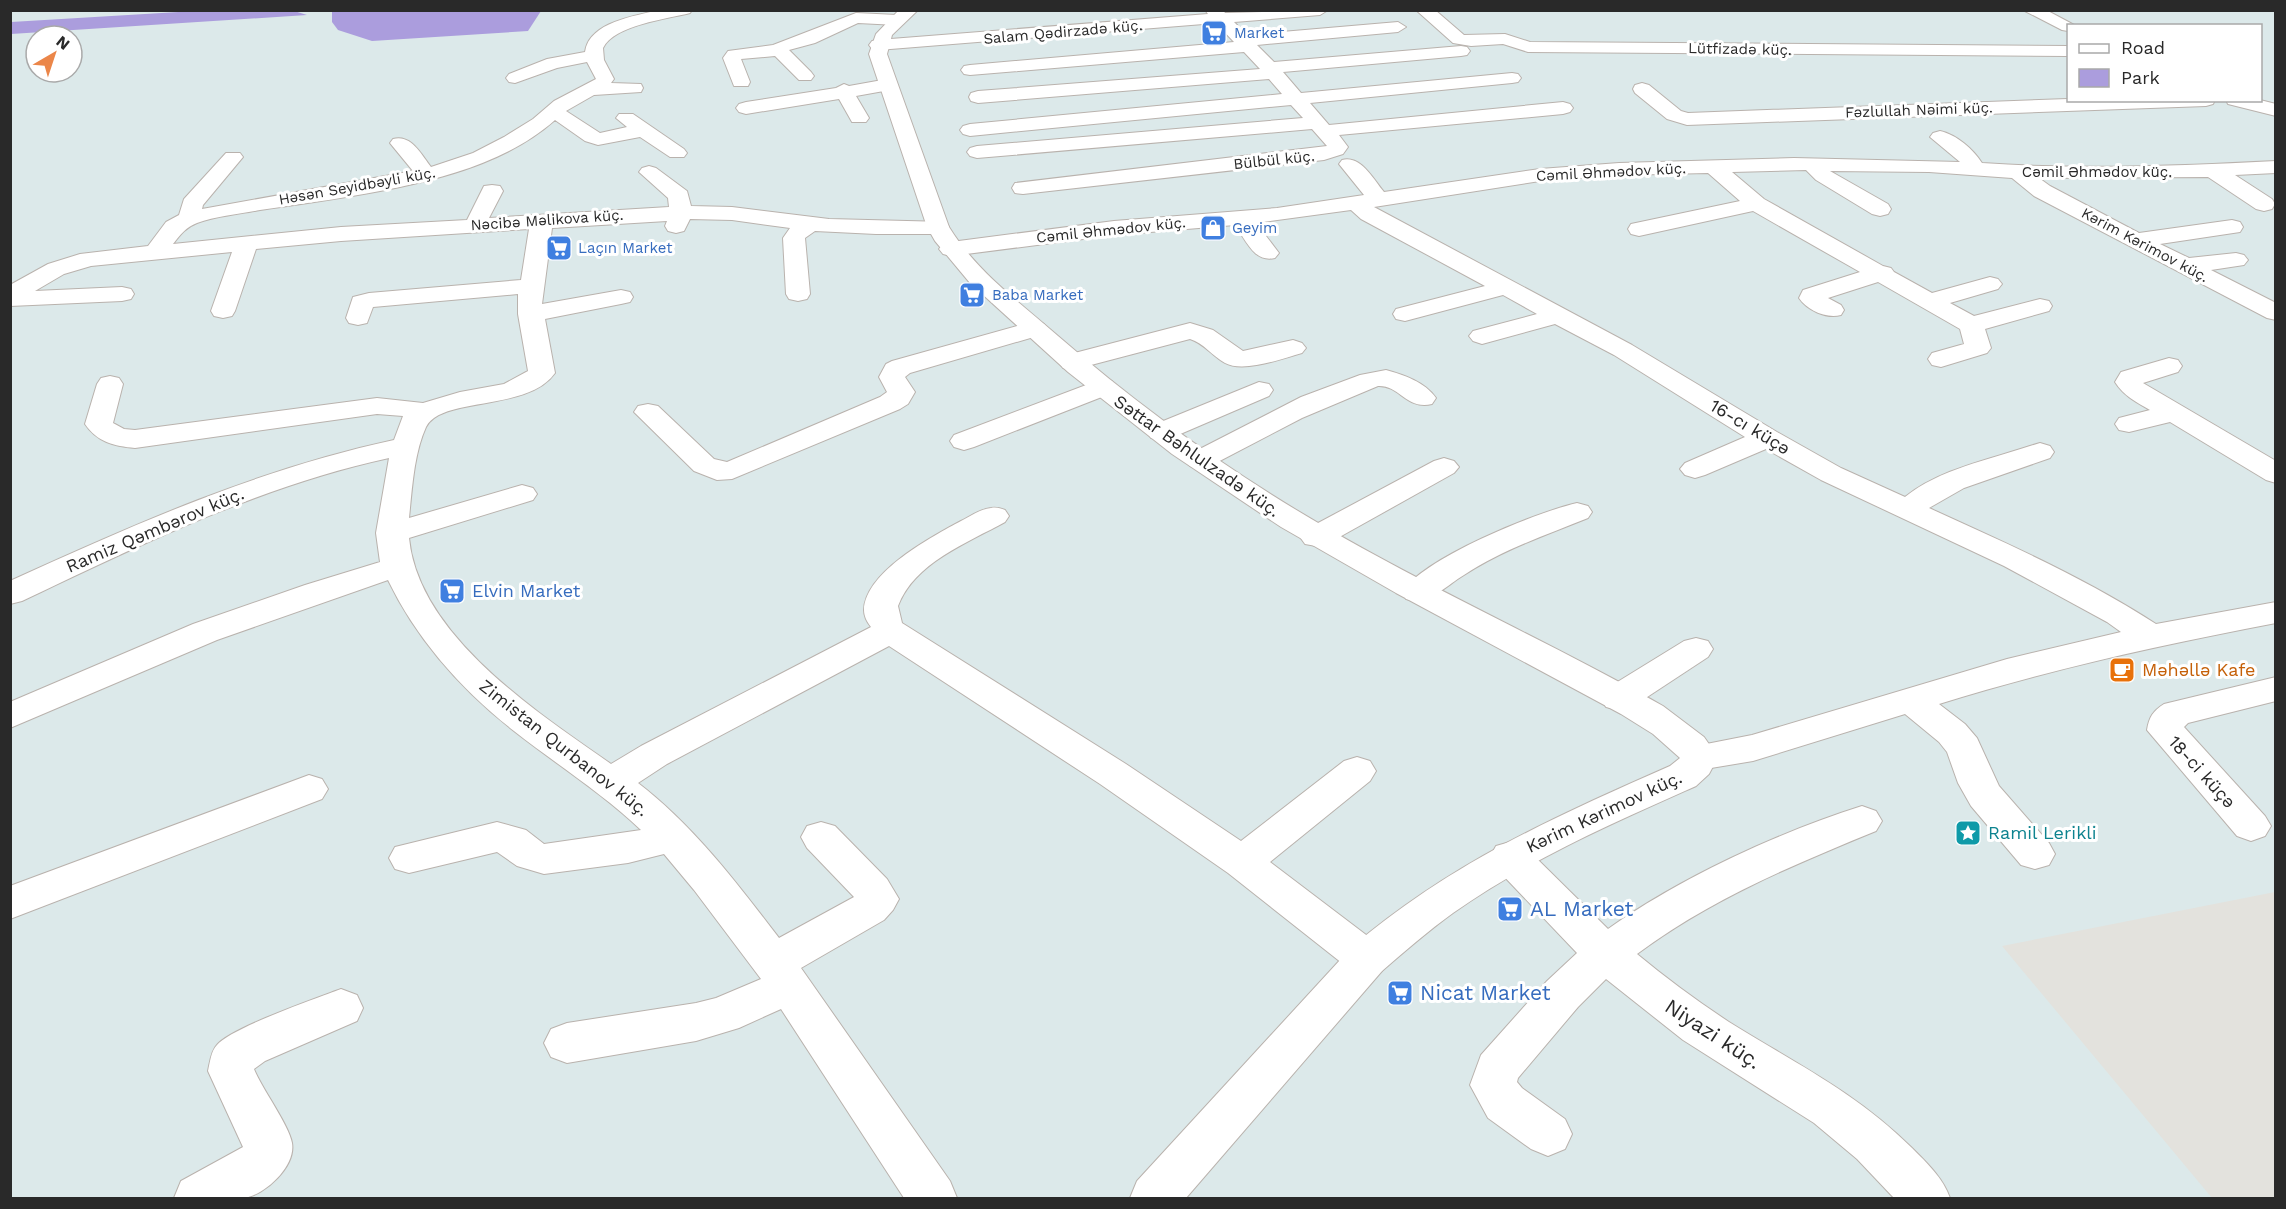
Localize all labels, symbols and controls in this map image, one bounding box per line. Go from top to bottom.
street label: Salam Qədirzadə küç. [983,16,1143,48]
supermarket icon: Market [1199,18,1229,48]
north arrow [24,24,84,84]
place label: Market [1234,24,1285,42]
legend [2067,24,2262,102]
text: N [53,32,74,54]
text: Road [2121,37,2165,58]
street label: Lütfizadə küç. [1688,39,1792,59]
text: Park [2121,67,2160,88]
street label: Fəzlullah Nəimi küç. [1845,98,1993,122]
street label: Bülbül küç. [1232,147,1316,173]
street label: Cəmil Əhmədov küç. [1535,159,1687,185]
street label: Həsən Seyidbəyli küç. [277,163,437,209]
street label: Cəmil Əhmədov küç. [2022,163,2172,181]
street label: Kərim Kərimov küç. [2078,204,2212,286]
street label: Nəcibə Məlikova küç. [470,206,624,234]
street label: Cəmil Əhmədov küç. [1035,213,1187,247]
shop icon: Geyim [1198,213,1228,243]
place label: Geyim [1232,219,1277,237]
supermarket icon: Laçın Market [544,233,574,263]
place label: Laçın Market [578,239,673,257]
supermarket icon: Baba Market [957,280,987,310]
place label: Baba Market [992,286,1084,304]
street label: Səttar Bəhlulzadə küç. [1110,390,1284,521]
street label: 16-cı küçə [1706,394,1794,459]
street label: Ramiz Qəmbərov küç. [63,482,247,577]
supermarket icon: Elvin Market [437,576,467,606]
place label: Elvin Market [472,580,581,601]
cafe icon: Məhəllə Kafe [2107,655,2137,685]
place label: Məhəllə Kafe [2142,659,2255,680]
street label: Zimistan Qurbanov küç. [475,675,653,820]
street label: 18-ci küçə [2164,731,2240,812]
street label: Kərim Kərimov küç. [1523,766,1685,857]
place icon: Ramil Lerikli [1953,818,1983,848]
place label: Ramil Lerikli [1988,822,2097,843]
supermarket icon: AL Market [1495,894,1525,924]
place label: AL Market [1530,896,1634,921]
supermarket icon: Nicat Market [1385,978,1415,1008]
place label: Nicat Market [1420,980,1551,1005]
street label: Niyazi küç. [1660,993,1766,1074]

